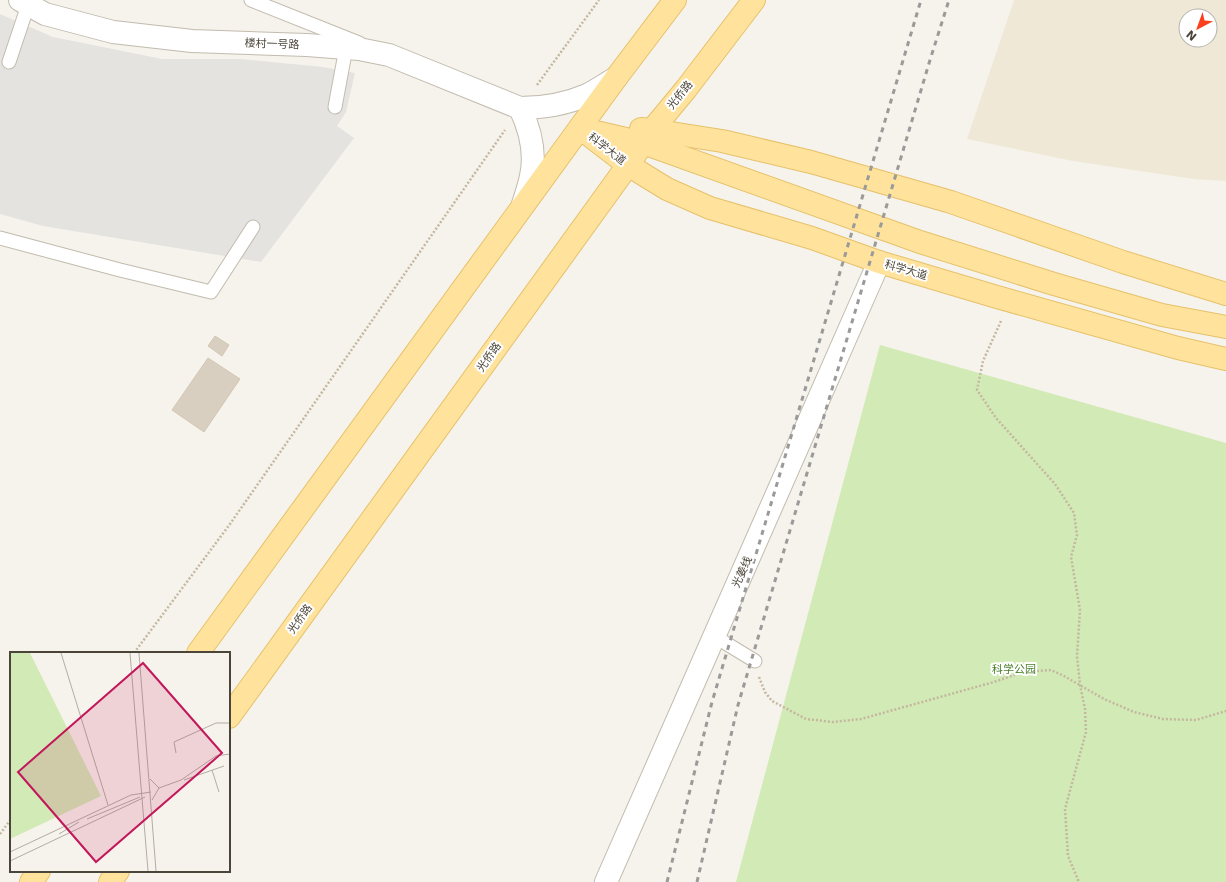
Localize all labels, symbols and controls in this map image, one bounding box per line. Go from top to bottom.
north arrow [1178,8,1218,48]
text: N [1184,27,1200,43]
street label: 楼村一号路 [244,37,300,51]
street label: 光侨路 [665,78,695,112]
street label: 科学大道 [586,130,628,168]
street label: 科学大道 [883,258,929,282]
street label: 光侨路 [474,340,504,374]
street label: 光姜线 [729,554,755,590]
street label: 光侨路 [285,602,315,636]
inset map [10,652,230,872]
park label: 科学公园 [992,663,1036,676]

